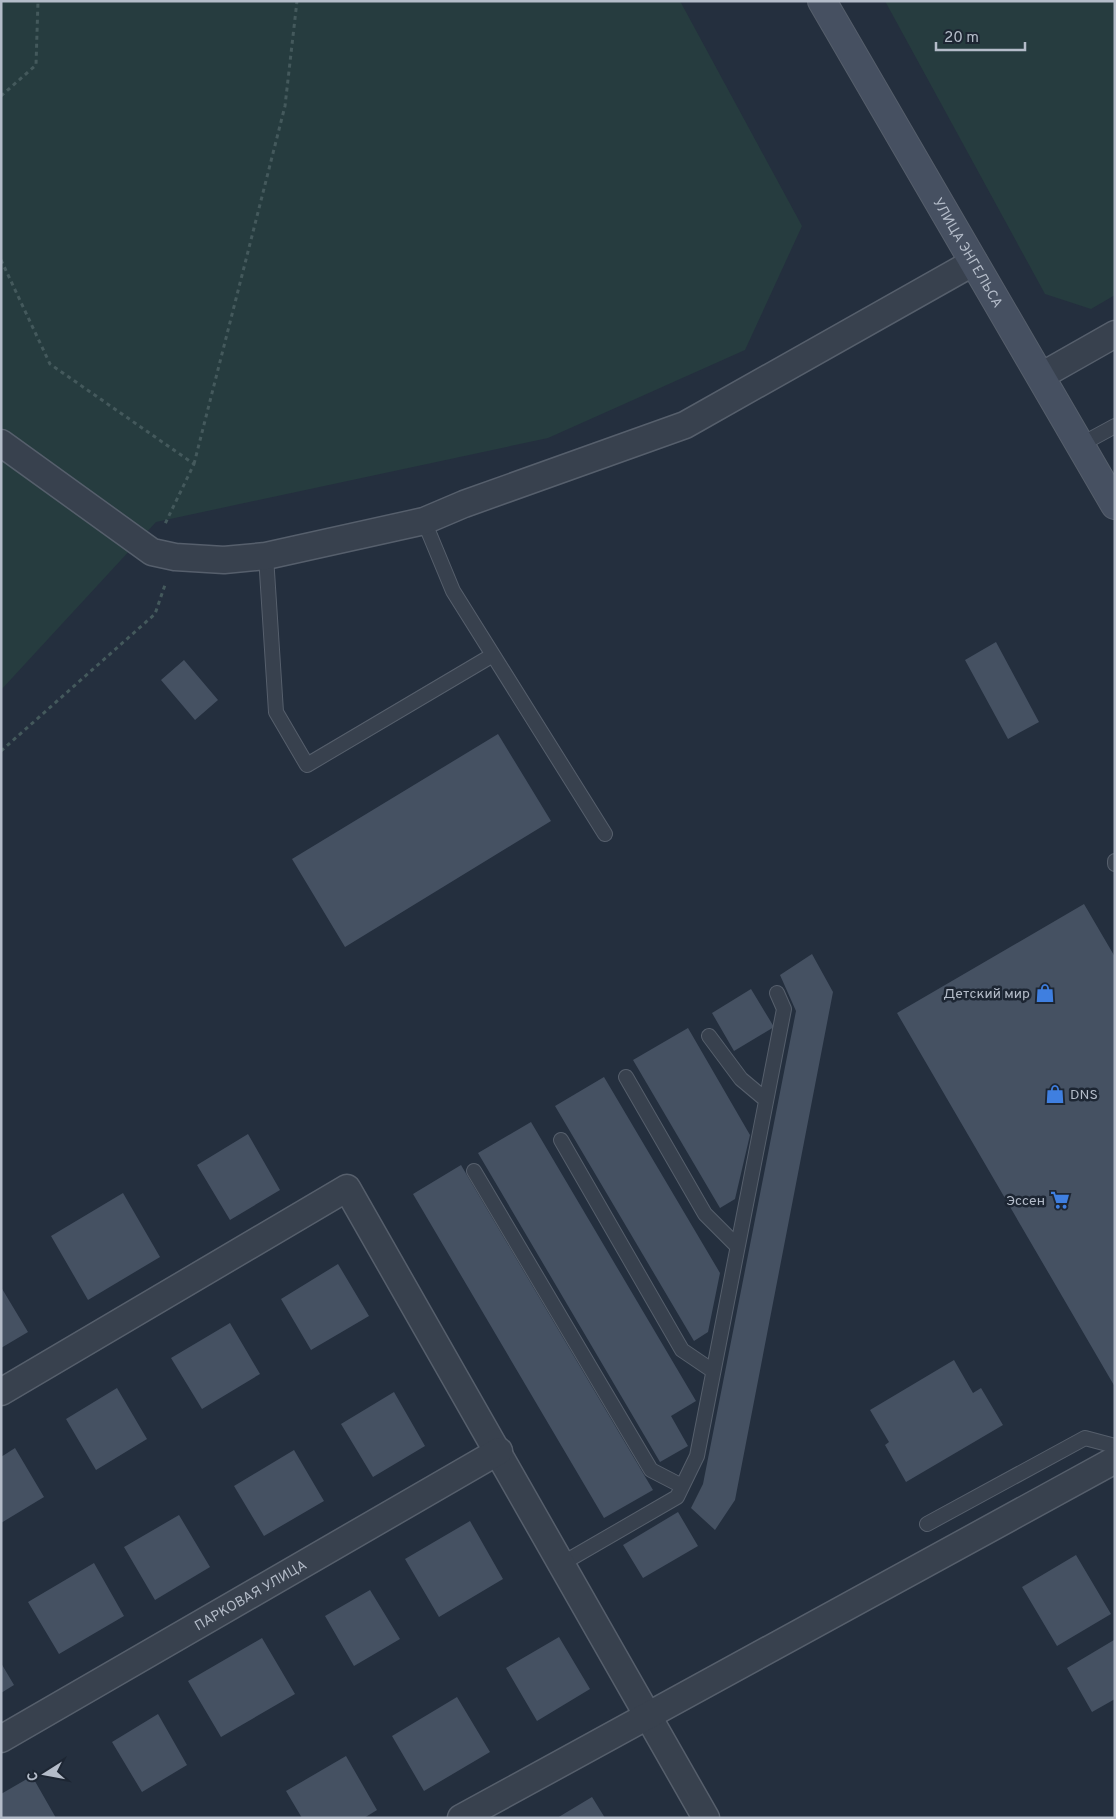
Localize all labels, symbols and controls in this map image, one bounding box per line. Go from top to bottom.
scale bar [936,20,1025,52]
text: 20 m [944,29,979,48]
street label: УЛИЦА ЭНГЕЛЬСА [928,195,1006,311]
shop icon: Детский мир [1034,982,1056,1004]
place label: Детский мир [943,986,1030,1003]
shop icon: DNS [1044,1083,1066,1105]
place label: DNS [1070,1087,1098,1104]
supermarket icon: Эссен [1049,1189,1071,1211]
place label: Эссен [1006,1193,1045,1210]
street label: ПАРКОВАЯ УЛИЦА [192,1557,310,1635]
north arrow [20,1749,70,1799]
text: С [25,1770,43,1782]

